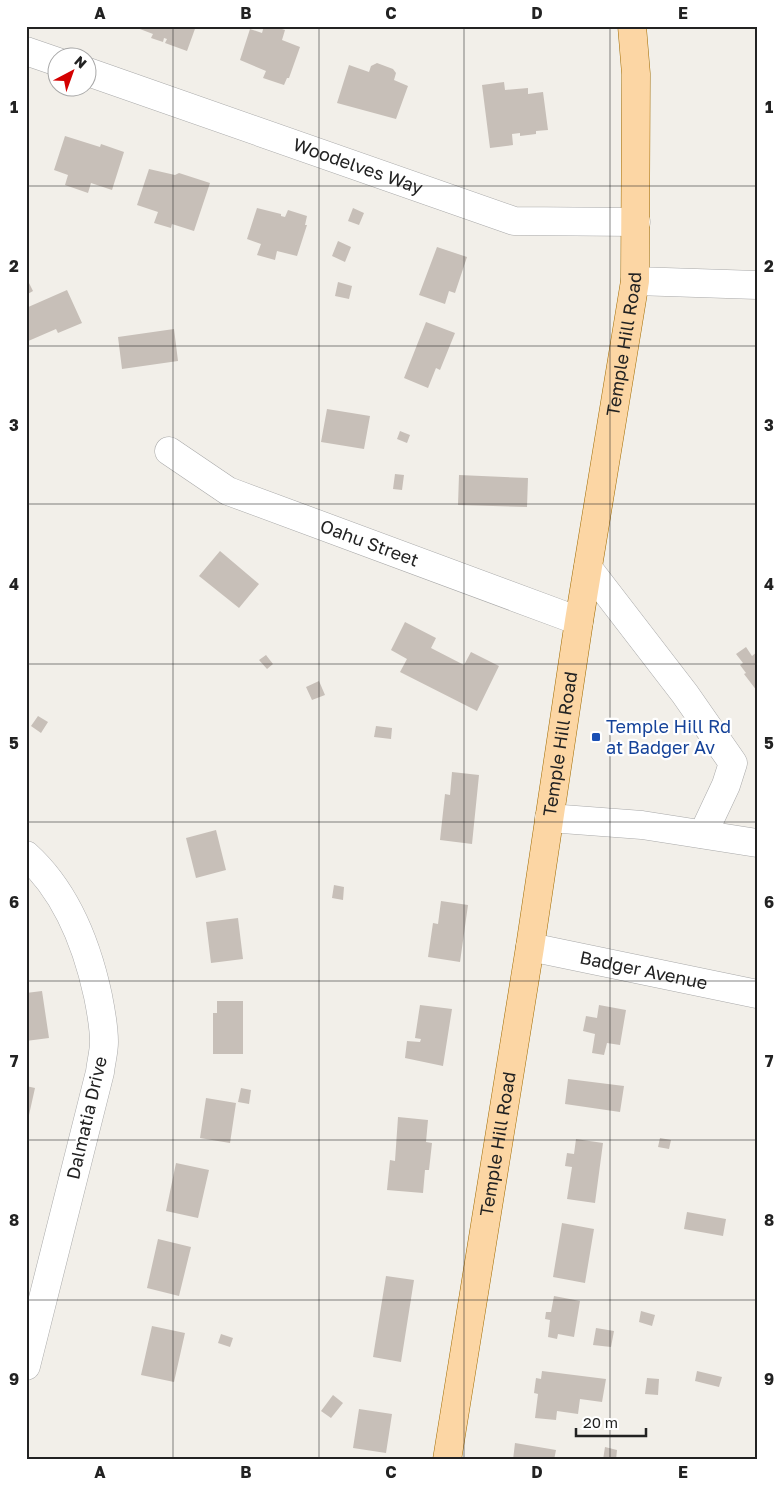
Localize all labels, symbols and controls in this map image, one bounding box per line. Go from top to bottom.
text: A [94,3,106,23]
text: B [240,3,252,23]
text: C [385,3,397,23]
text: D [531,3,543,23]
text: E [678,3,688,23]
north arrow [48,48,98,98]
text: N [71,52,90,72]
text: 1 [10,97,18,117]
text: 1 [765,97,773,117]
street label: Woodelves Way [291,133,426,198]
text: 2 [9,256,19,276]
text: 2 [764,256,774,276]
street label: Temple Hill Road [601,272,645,418]
text: 3 [9,415,19,435]
text: 3 [764,415,774,435]
street label: Oahu Street [317,514,422,571]
text: 4 [9,574,19,594]
text: 4 [764,574,774,594]
street label: Temple Hill Road [538,670,581,818]
place label: Temple Hill Rd at Badger Av [606,715,731,758]
marker: Temple Hill Rd at Badger Av [590,731,602,743]
text: 5 [9,733,19,753]
text: 5 [764,733,774,753]
text: 6 [9,892,19,912]
text: 6 [764,892,774,912]
street label: Badger Avenue [578,946,710,993]
text: 7 [10,1051,19,1071]
text: 7 [765,1051,774,1071]
street label: Dalmatia Drive [61,1054,111,1182]
street label: Temple Hill Road [475,1070,520,1218]
text: 8 [9,1210,19,1230]
text: 8 [764,1210,774,1230]
text: 9 [9,1369,19,1389]
text: 9 [764,1369,774,1389]
scale bar [576,1406,646,1438]
text: 20 m [583,1413,618,1431]
text: A [94,1462,106,1482]
text: B [240,1462,252,1482]
text: C [385,1462,397,1482]
text: D [531,1462,543,1482]
text: E [678,1462,688,1482]

